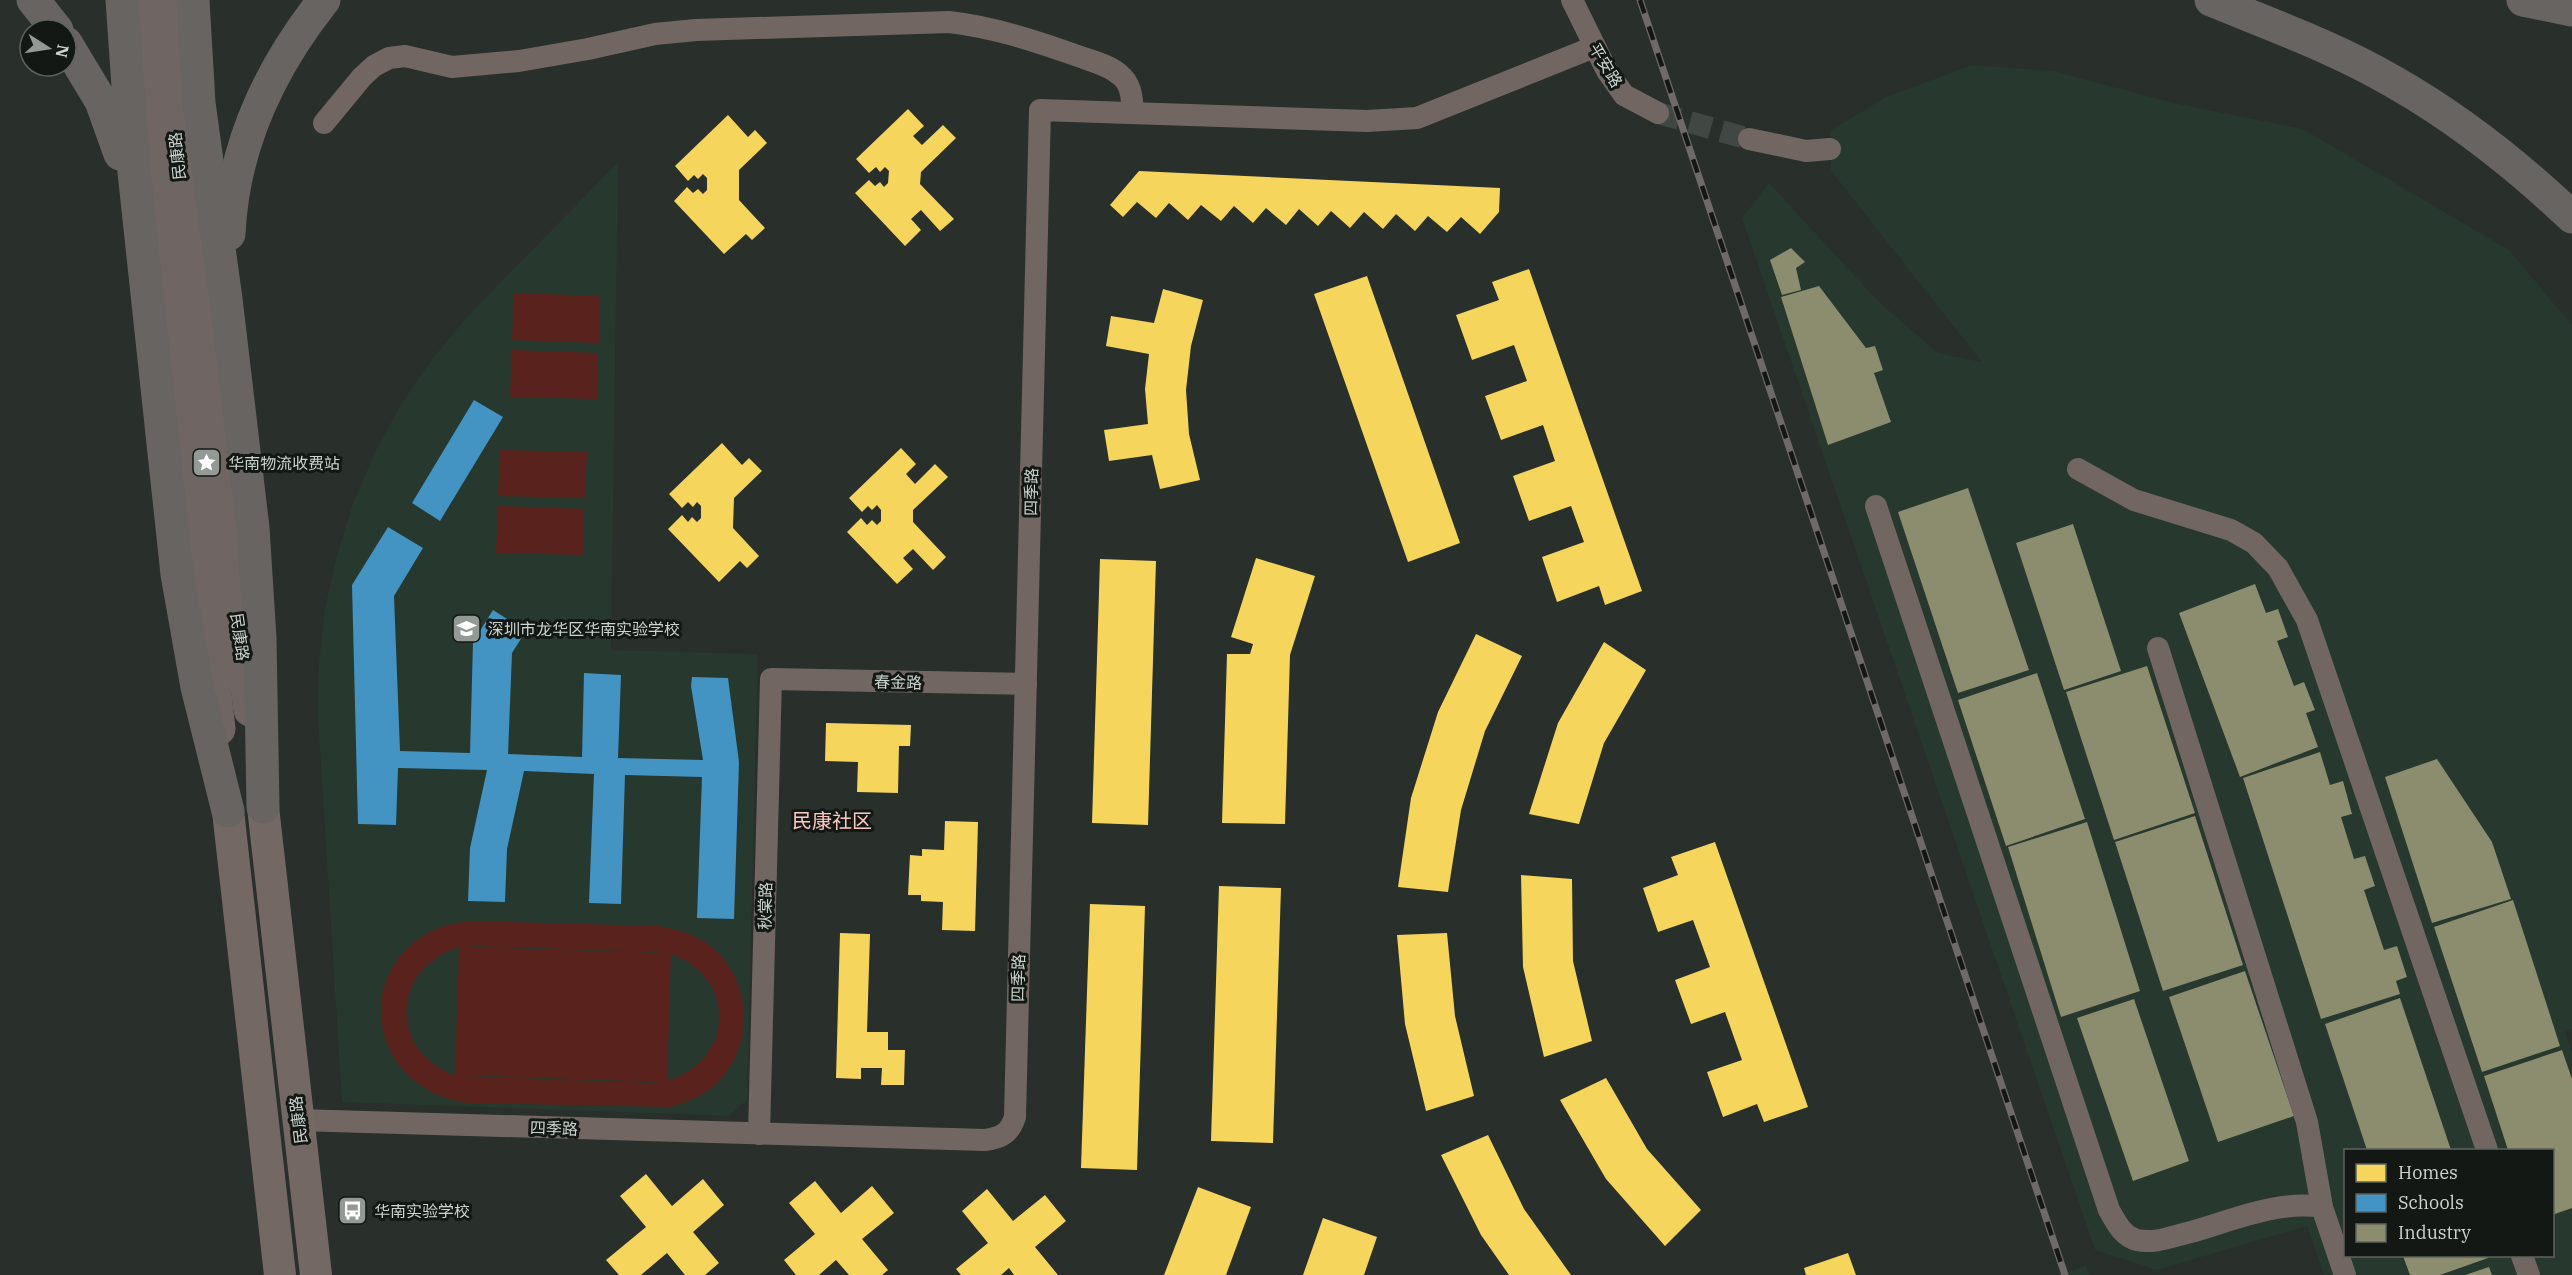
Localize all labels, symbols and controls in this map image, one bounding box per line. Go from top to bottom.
north arrow [18,18,78,78]
street label: 平安路 [1585,39,1627,91]
text: N [52,43,74,59]
street label: 民康路 [165,131,189,181]
place icon: 华南物流收费站 [191,447,223,479]
place label: 华南物流收费站 [228,453,340,473]
street label: 四季路 [1021,468,1041,516]
street label: 民康路 [227,612,253,662]
school or university icon: 深圳市龙华区华南实验学校 [451,613,483,645]
place label: 深圳市龙华区华南实验学校 [488,619,680,639]
street label: 春金路 [874,672,922,692]
district label: 民康社区 [792,807,872,834]
street label: 秋棠路 [755,882,775,930]
street label: 四季路 [1008,954,1028,1002]
street label: 民康路 [285,1095,311,1145]
street label: 四季路 [530,1117,578,1139]
legend [2344,1149,2554,1257]
text: Homes [2398,1161,2458,1184]
text: Schools [2398,1191,2464,1214]
bus stop icon: 华南实验学校 [337,1195,369,1227]
place label: 华南实验学校 [374,1201,470,1221]
text: Industry [2398,1221,2471,1244]

